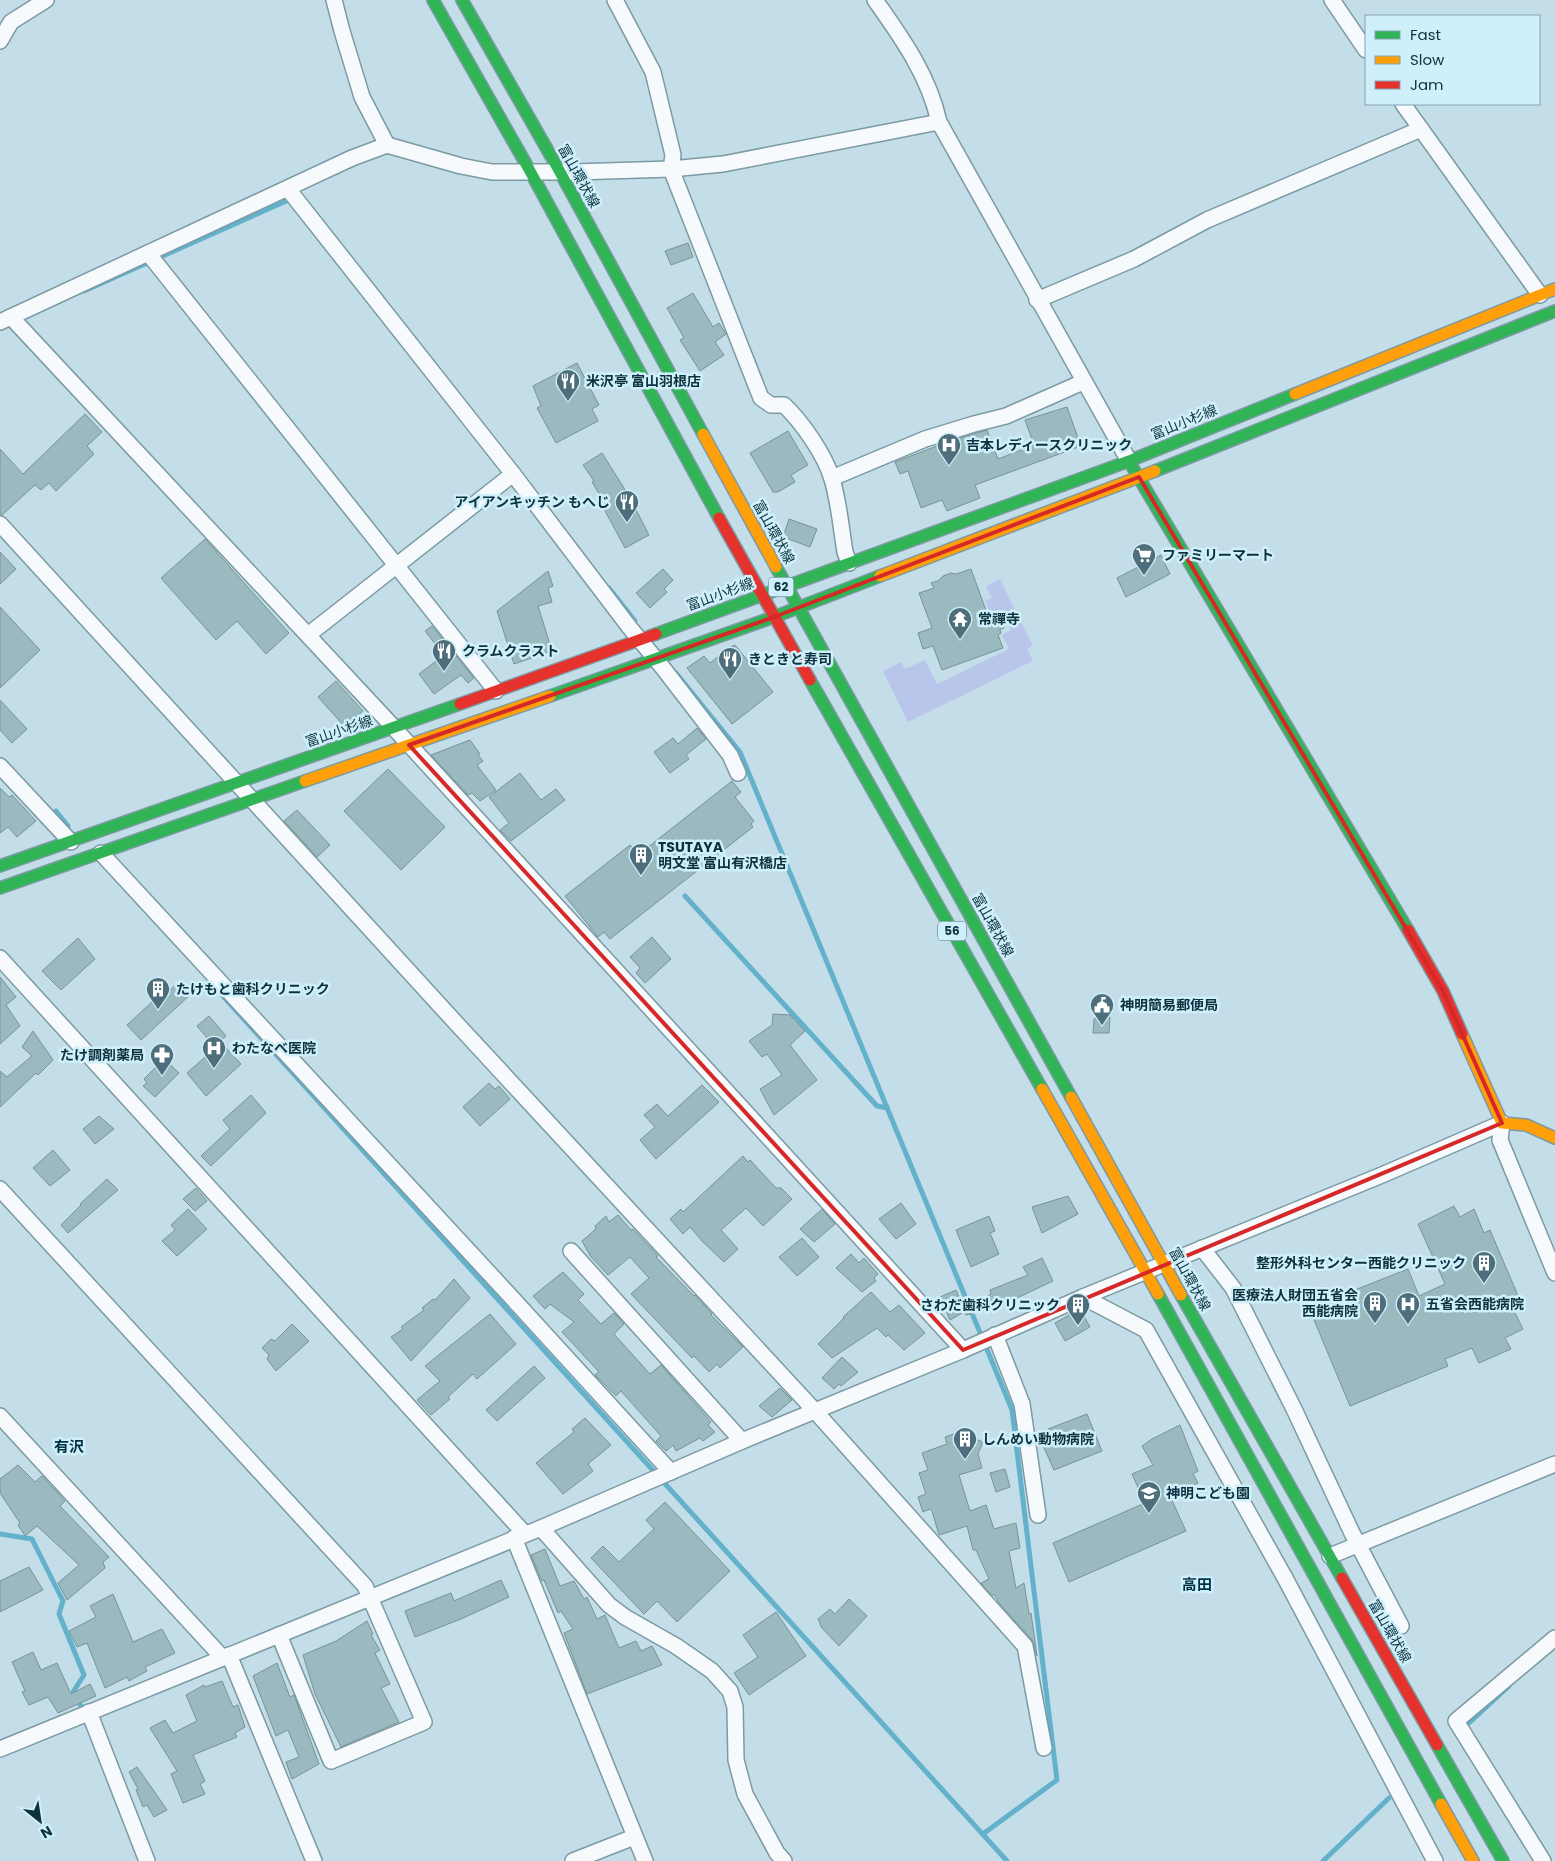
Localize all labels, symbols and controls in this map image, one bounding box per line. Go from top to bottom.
legend [1365,15,1540,105]
text: Fast [1410,24,1441,45]
text: Slow [1410,49,1445,70]
text: Jam [1410,74,1444,95]
street label: 富山環状線 [553,141,605,211]
restaurant icon: 米沢亭 富山羽根店 [555,368,581,402]
place label: 米沢亭 富山羽根店 [586,371,701,391]
street label: 富山小杉線 [1148,400,1220,444]
hospital icon: 吉本レディースクリニック [936,432,962,466]
place label: 吉本レディースクリニック [966,435,1132,455]
restaurant icon: アイアンキッチン もへじ [614,489,640,523]
place label: アイアンキッチン もへじ [454,492,610,512]
street label: 富山環状線 [748,497,800,567]
supermarket icon: ファミリーマート [1131,542,1157,576]
place label: ファミリーマート [1162,545,1274,565]
street label: 富山小杉線 [684,573,756,615]
road number: 62 [768,578,794,596]
temple icon: 常禪寺 [947,606,973,640]
place label: 常禪寺 [978,609,1020,629]
restaurant icon: クラムクラスト [431,638,457,672]
place label: クラムクラスト [462,641,559,661]
restaurant icon: きときと寿司 [717,646,743,680]
place label: きときと寿司 [748,649,832,669]
street label: 富山小杉線 [303,710,375,752]
place label: TSUTAYA 明文堂 富山有沢橋店 [658,837,787,873]
building icon: TSUTAYA 明文堂 富山有沢橋店 [628,842,654,876]
street label: 富山環状線 [967,890,1019,960]
road number: 56 [938,921,966,940]
building icon: たけもと歯科クリニック [145,976,171,1010]
place label: たけもと歯科クリニック [176,979,330,999]
public building icon: 神明簡易郵便局 [1089,992,1115,1026]
place label: 神明簡易郵便局 [1120,995,1218,1015]
hospital icon: わたなべ医院 [201,1035,227,1069]
place label: わたなべ医院 [232,1038,316,1058]
pharmacy icon: たけ調剤薬局 [149,1042,175,1076]
place label: たけ調剤薬局 [60,1045,144,1065]
street label: 富山環状線 [1164,1244,1216,1314]
building icon: 整形外科センター西能クリニック [1471,1250,1497,1284]
place label: 整形外科センター西能クリニック [1256,1253,1466,1273]
place label: 医療法人財団五省会 西能病院 [1232,1285,1358,1321]
building icon: 医療法人財団五省会 西能病院 [1362,1290,1388,1324]
hospital icon: 五省会西能病院 [1395,1291,1421,1325]
building icon: さわだ歯科クリニック [1065,1292,1091,1326]
place label: 五省会西能病院 [1426,1294,1524,1314]
place label: さわだ歯科クリニック [920,1295,1060,1315]
building icon: しんめい動物病院 [952,1426,978,1460]
place label: しんめい動物病院 [982,1429,1094,1449]
district label: 有沢 [54,1436,84,1457]
school or university icon: 神明こども園 [1136,1480,1162,1514]
place label: 神明こども園 [1166,1483,1250,1503]
district label: 高田 [1182,1574,1212,1595]
street label: 富山環状線 [1364,1596,1416,1666]
north arrow [15,1796,65,1846]
text: N [37,1821,56,1844]

